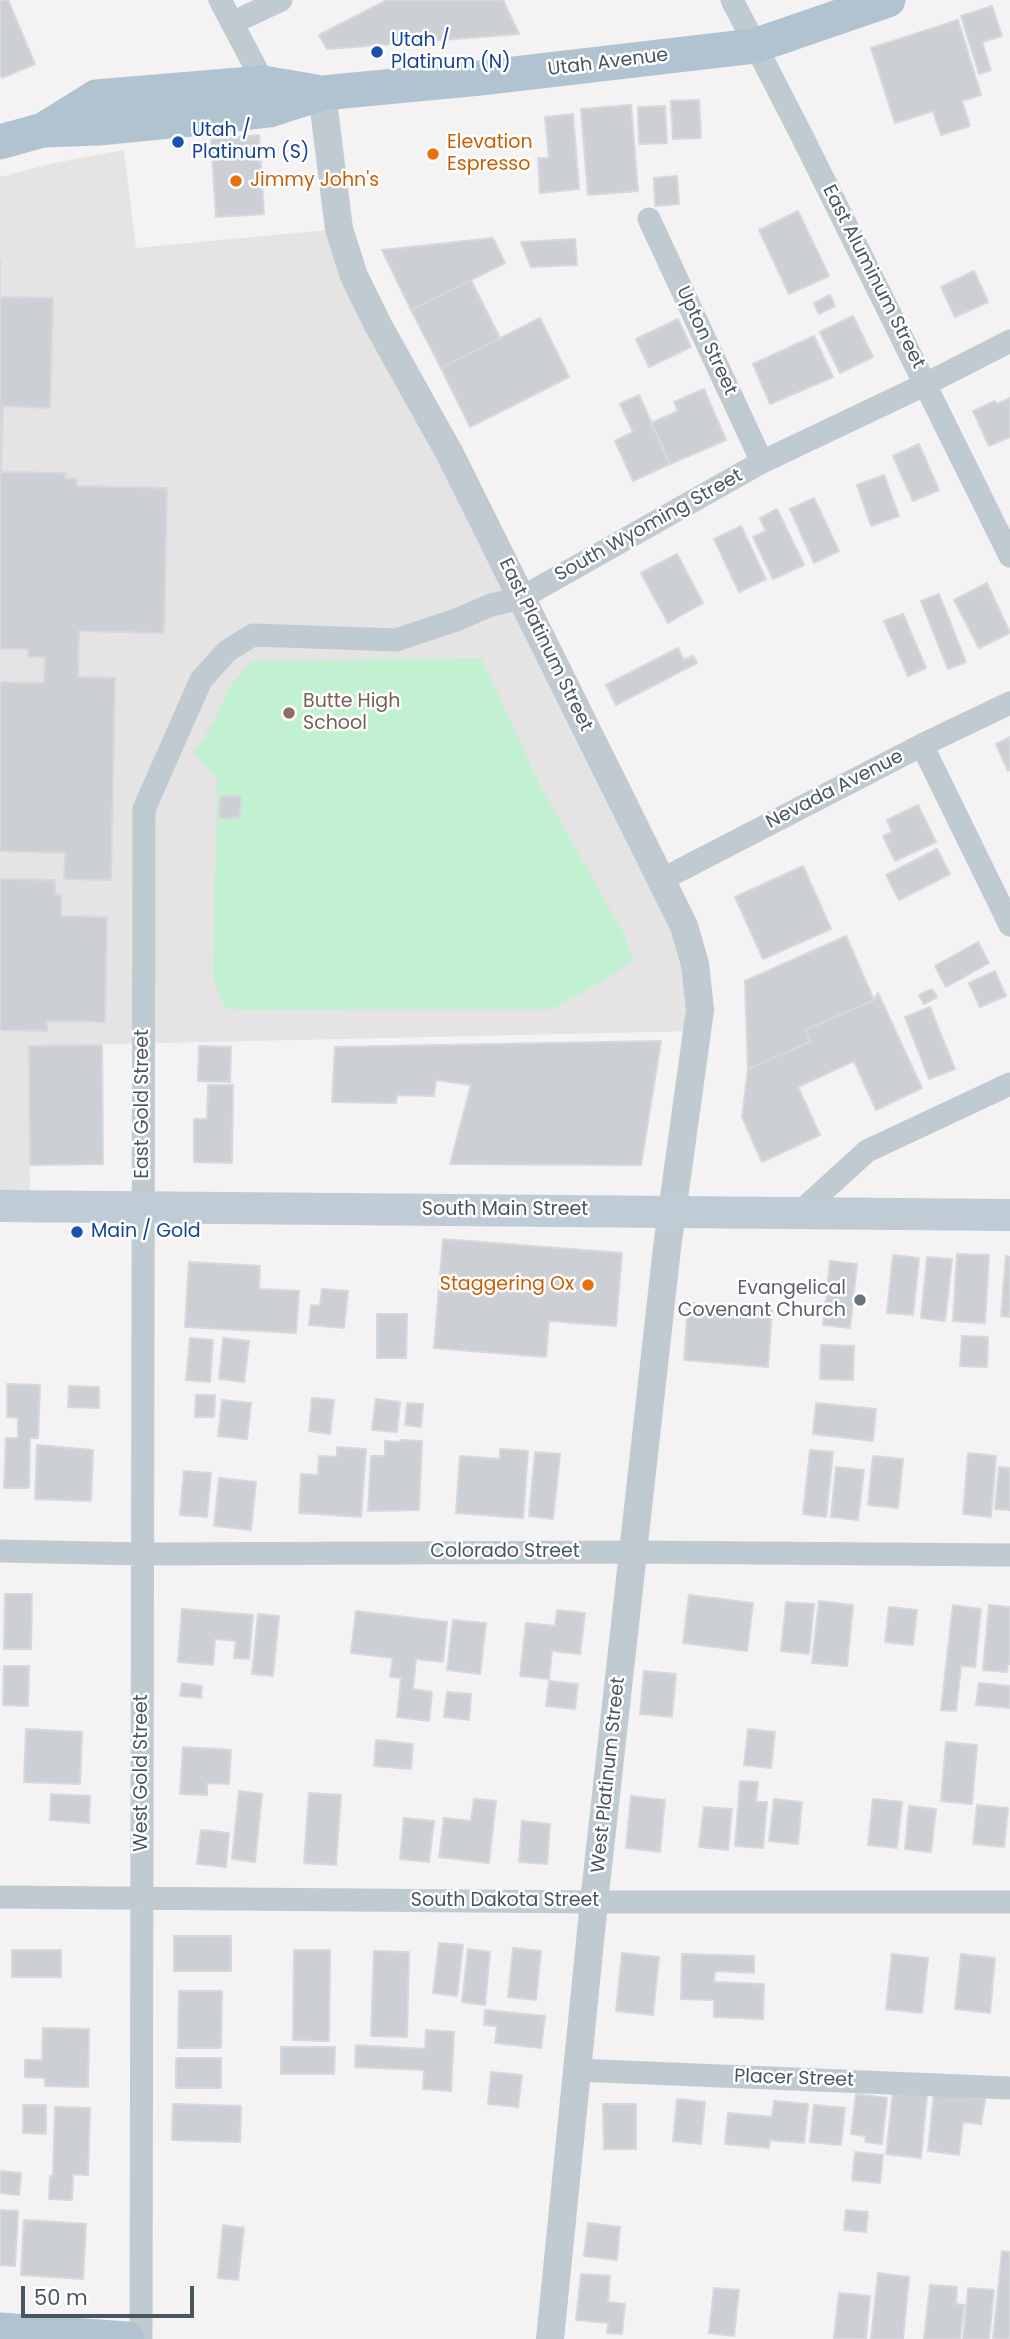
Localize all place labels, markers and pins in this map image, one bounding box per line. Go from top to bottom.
place label: Utah / Platinum (N) [391,30,511,74]
marker: Utah / Platinum (N) [369,44,385,60]
place label: Utah / Platinum (S) [192,120,309,164]
place label: Elevation Espresso [447,132,533,176]
marker: Utah / Platinum (S) [170,134,186,150]
marker: Elevation Espresso [425,146,441,162]
place label: Jimmy John's [250,170,379,192]
marker: Jimmy John's [228,173,244,189]
place label: Butte High School [303,691,400,735]
marker: Butte High School [281,705,297,721]
place label: Main / Gold [91,1221,201,1243]
marker: Main / Gold [69,1224,85,1240]
place label: Staggering Ox [440,1274,574,1296]
marker: Staggering Ox [580,1277,596,1293]
place label: Evangelical Covenant Church [678,1278,846,1322]
marker: Evangelical Covenant Church [852,1292,868,1308]

